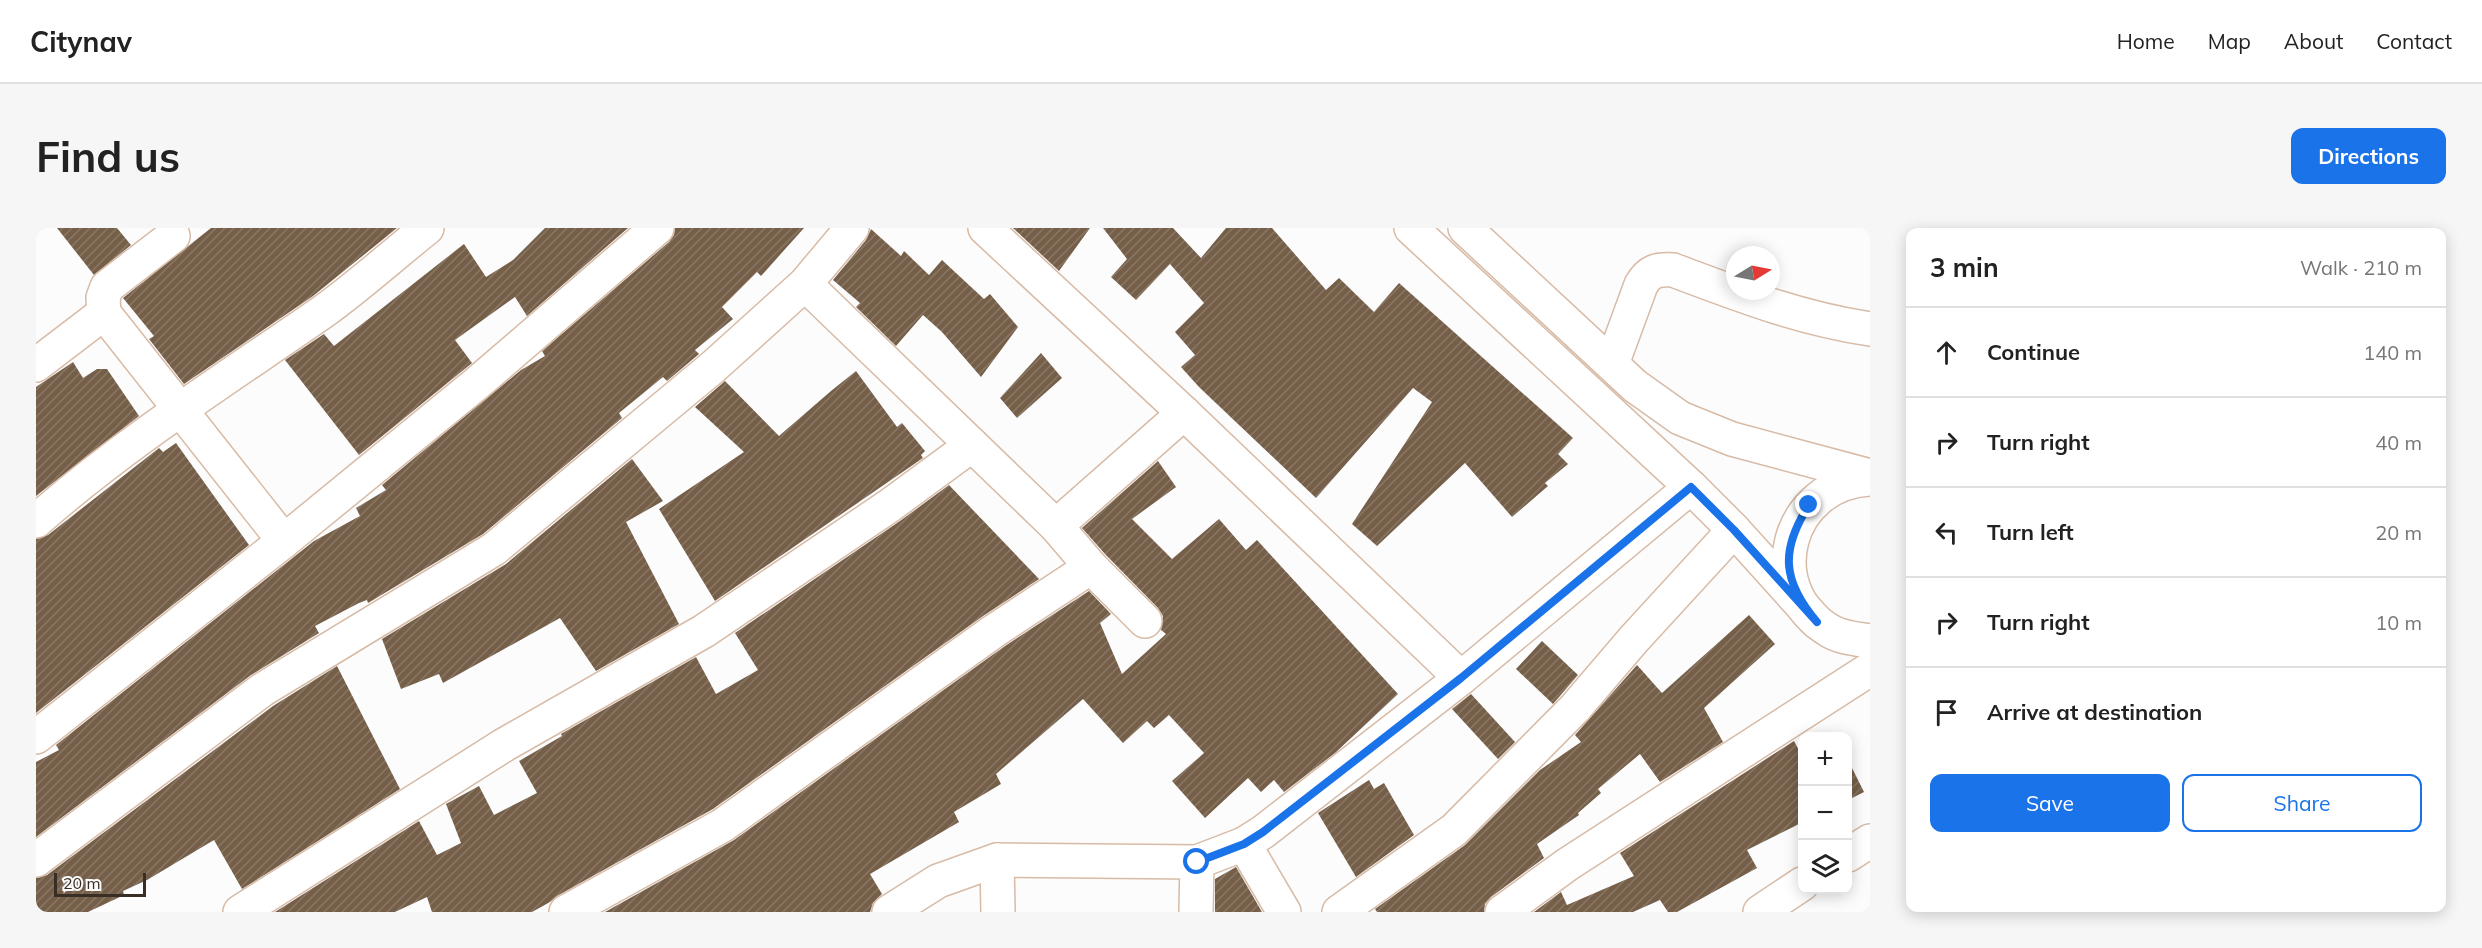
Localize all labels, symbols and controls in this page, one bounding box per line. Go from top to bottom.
text: Citynav [30,24,132,59]
text: Home [2117,28,2175,54]
text: Map [2208,28,2251,54]
text: About [2284,28,2343,54]
text: Contact [2376,28,2452,54]
button: Directions [2291,128,2446,184]
text: Find us [36,130,180,183]
north arrow [1726,246,1780,300]
text: 3 min [1930,251,1999,284]
text: Walk · 210 m [2300,255,2422,280]
icon: ahead [1930,336,1963,369]
text: Continue [1987,338,2080,366]
text: 140 m [2363,340,2422,365]
icon: right [1930,426,1963,459]
text: Turn right [1987,428,2090,456]
text: 40 m [2375,430,2422,455]
route end [1795,491,1821,517]
icon: left [1930,516,1963,549]
text: Turn left [1987,518,2074,546]
text: 20 m [2375,520,2422,545]
icon: right [1930,606,1963,639]
text: Turn right [1987,608,2090,636]
text: 10 m [2375,610,2422,635]
icon: arrive [1930,696,1963,729]
text: Arrive at destination [1987,698,2202,726]
map controls [1798,732,1852,894]
button: + [1798,732,1852,786]
button: Save [1930,774,2170,832]
button: Share [2182,774,2422,832]
button: − [1798,786,1852,840]
button: layers [1798,840,1852,894]
route start [1183,848,1209,874]
scale bar [54,870,146,898]
text: 20 m [63,873,100,893]

